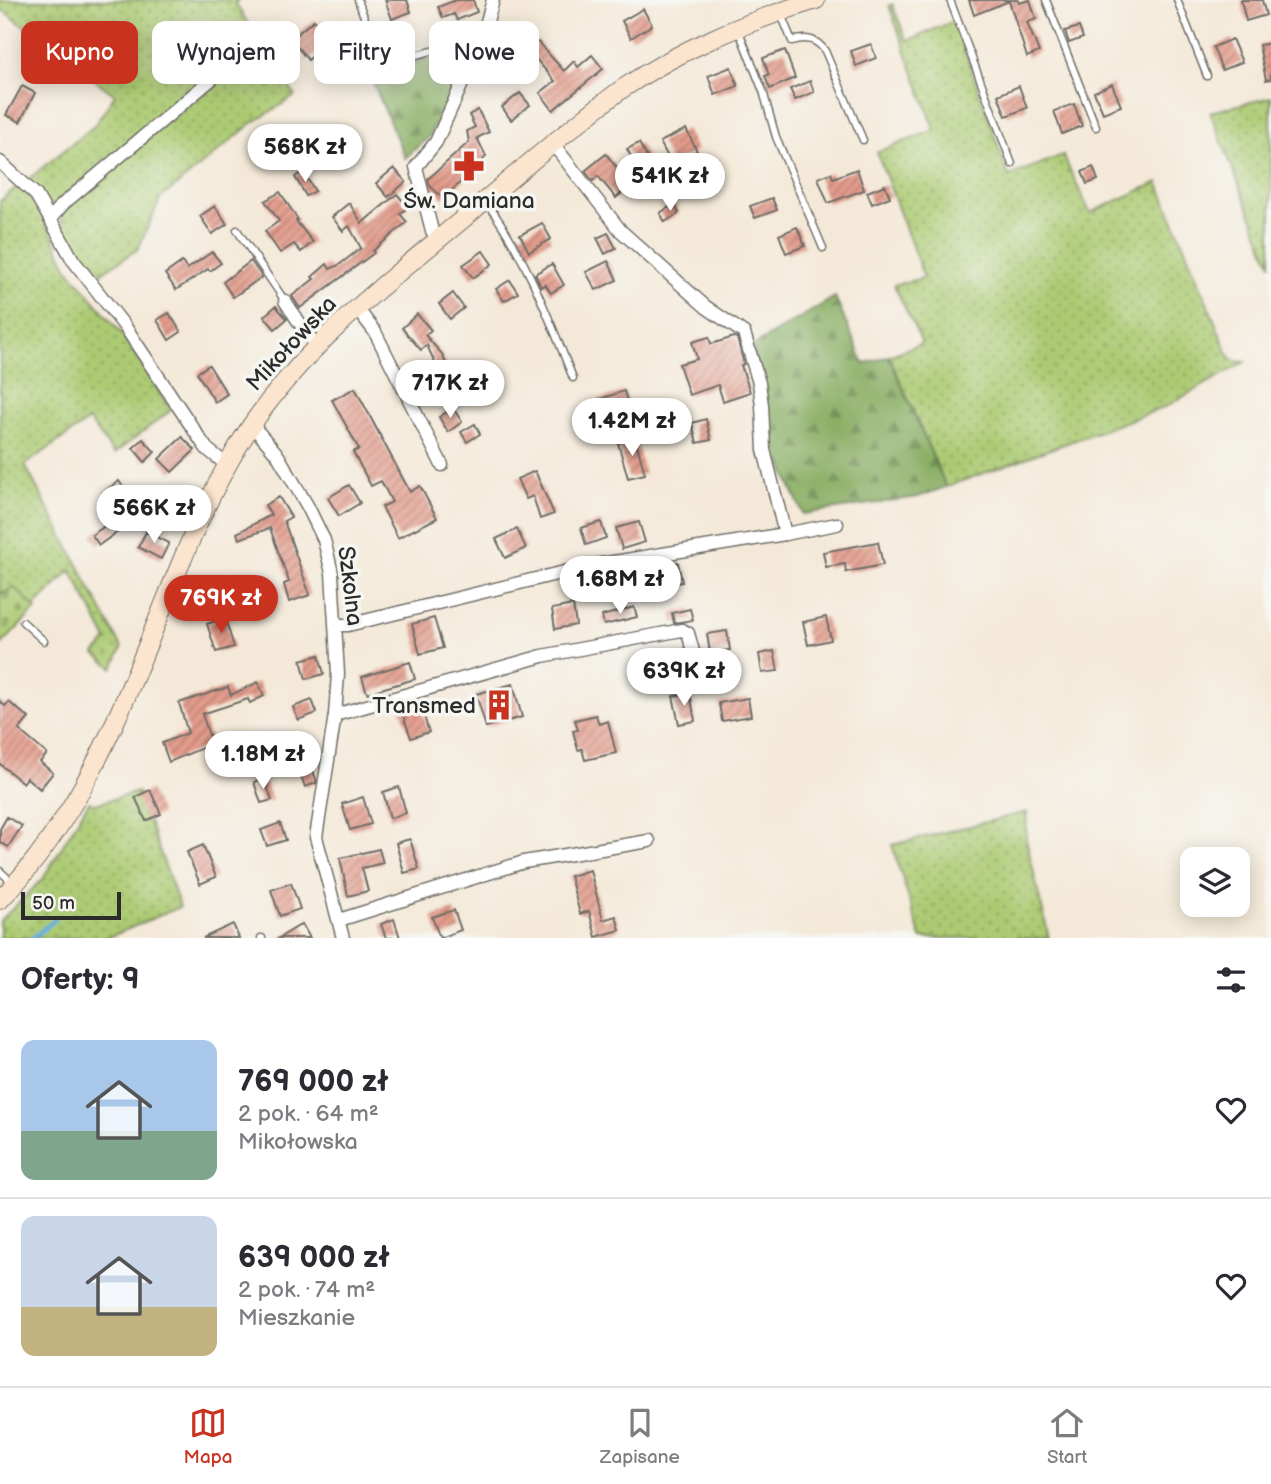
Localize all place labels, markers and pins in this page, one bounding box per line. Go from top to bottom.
pin: 568K zł [240,124,370,184]
pharmacy icon: Św. Damiana [452,149,486,183]
pin: 541K zł [605,154,735,213]
place label: Św. Damiana [403,187,535,215]
pin: 717K zł [385,360,515,420]
pin: 1.42M zł [560,398,704,458]
pin: 566K zł [89,486,219,545]
pin: 1.68M zł [548,556,692,616]
pin: 769K zł [156,576,286,635]
pin: 639K zł [619,648,749,708]
building icon: Transmed [482,688,516,722]
place label: Transmed [372,692,476,720]
pin: 1.18M zł [191,732,335,791]

